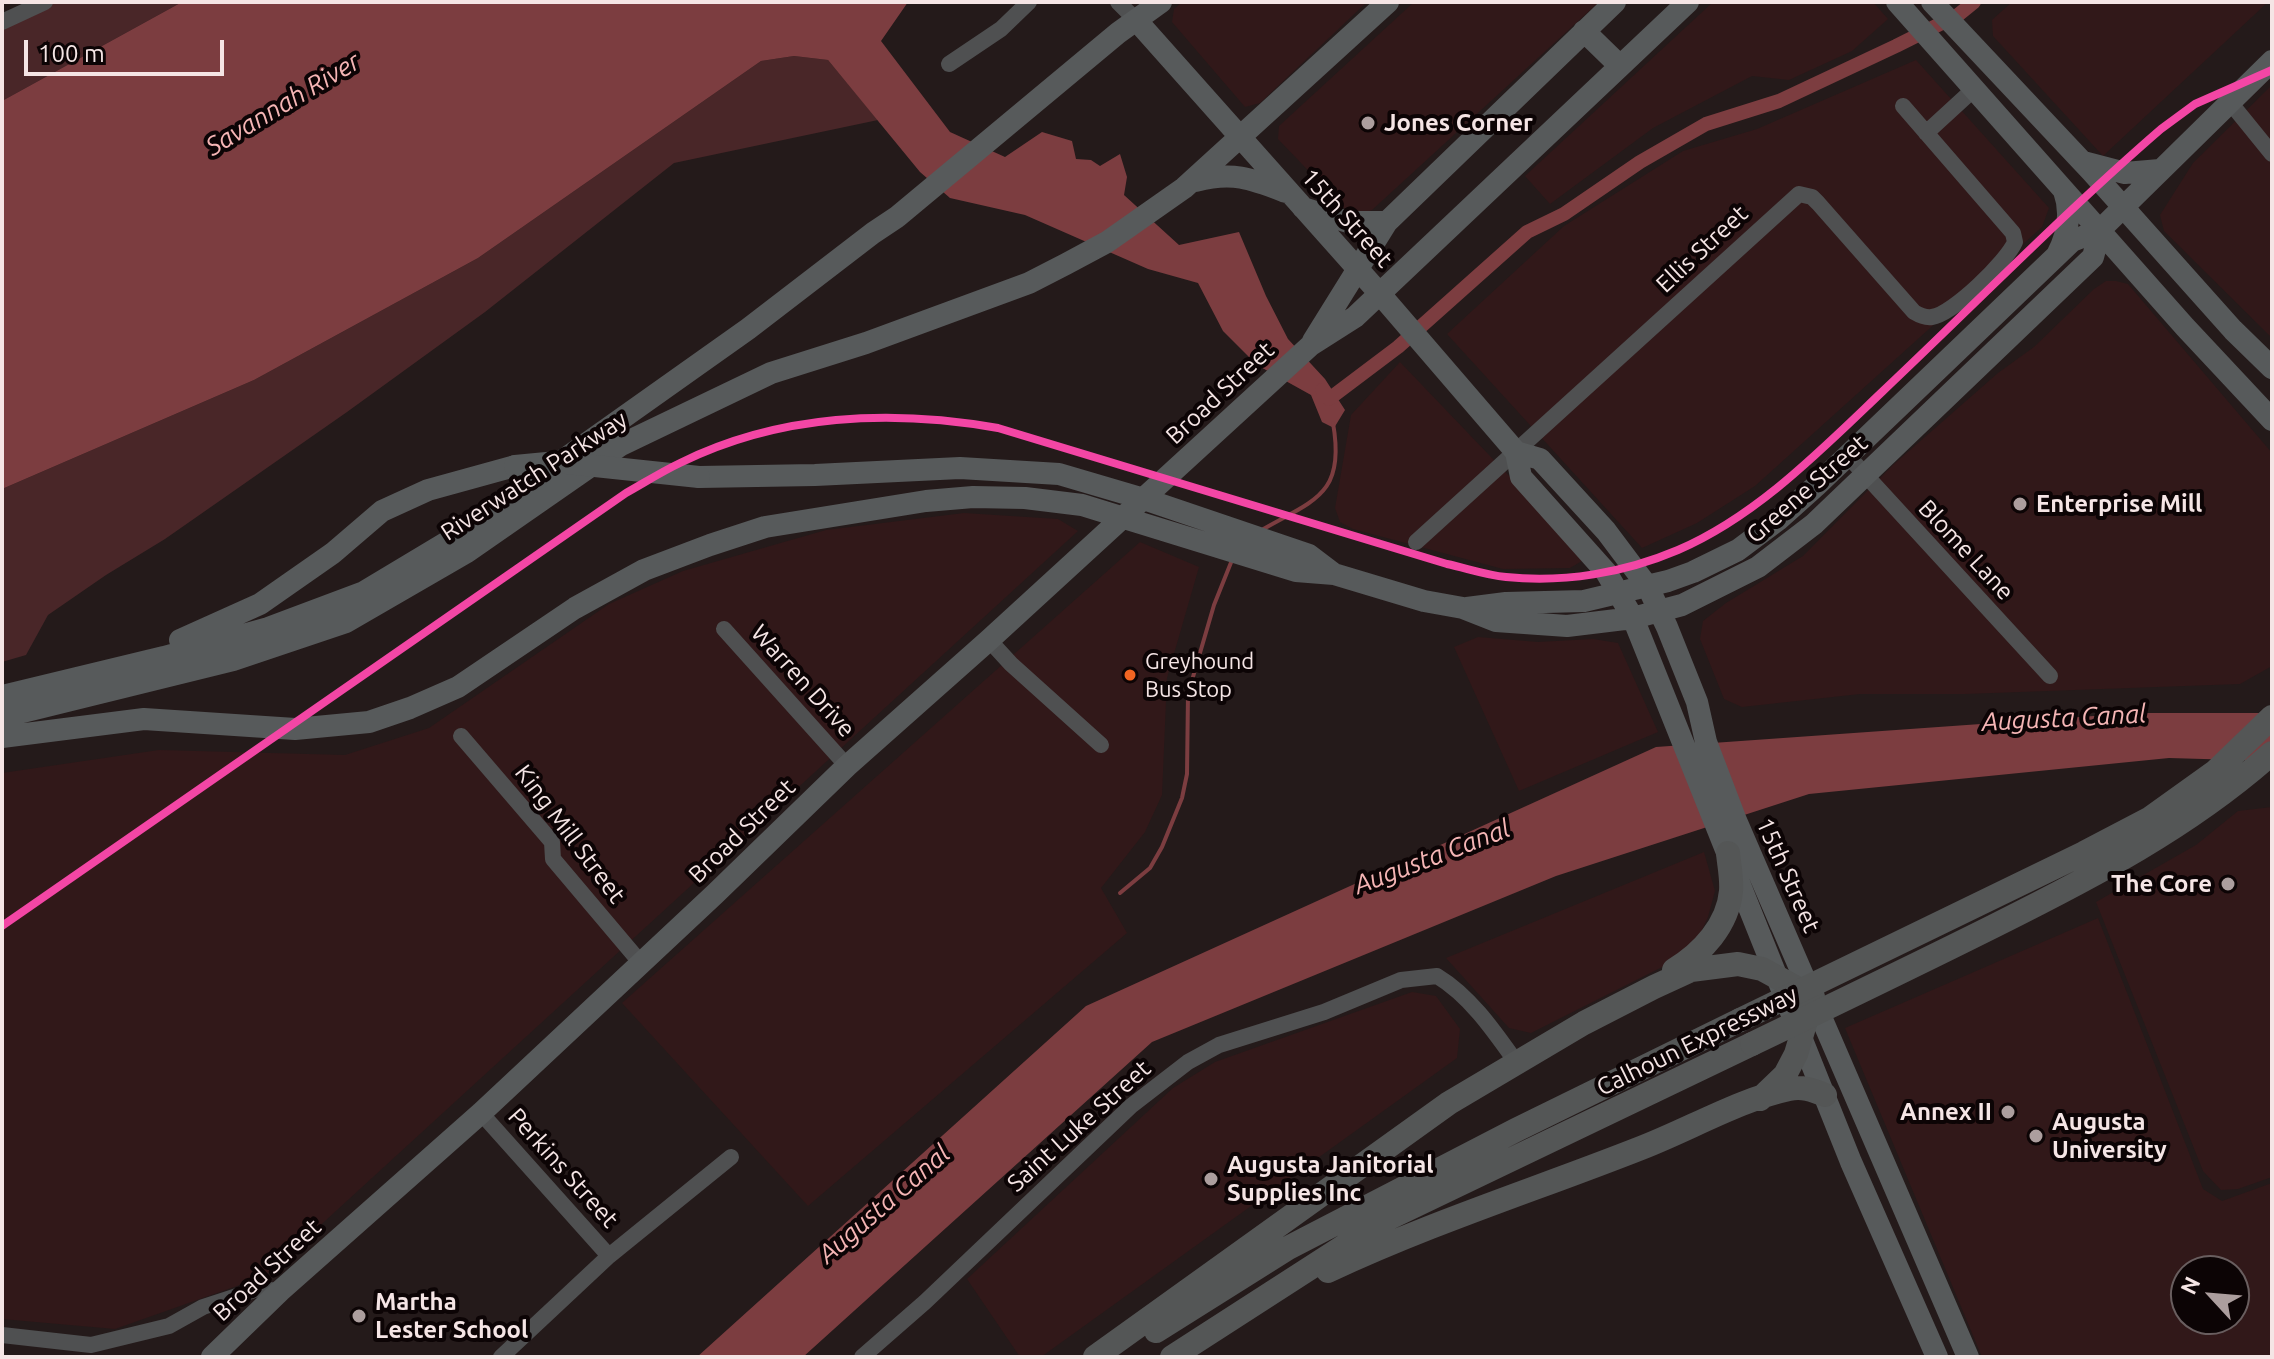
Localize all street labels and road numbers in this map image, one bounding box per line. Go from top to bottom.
street label: 15th Street [1295,163,1399,273]
street label: Ellis Street [1650,199,1754,299]
street label: Broad Street [1160,336,1280,450]
street label: Riverwatch Parkway [436,405,632,547]
street label: Greene Street [1741,429,1873,549]
street label: Blome Lane [1912,494,2020,606]
street label: Warren Drive [745,619,861,743]
street label: King Mill Street [509,759,631,909]
street label: Broad Street [683,773,801,889]
street label: 15th Street [1750,813,1826,937]
street label: Calhoun Expressway [1592,980,1802,1102]
street label: Saint Luke Street [1001,1054,1157,1198]
street label: Perkins Street [502,1102,624,1234]
street label: Broad Street [207,1213,327,1327]

